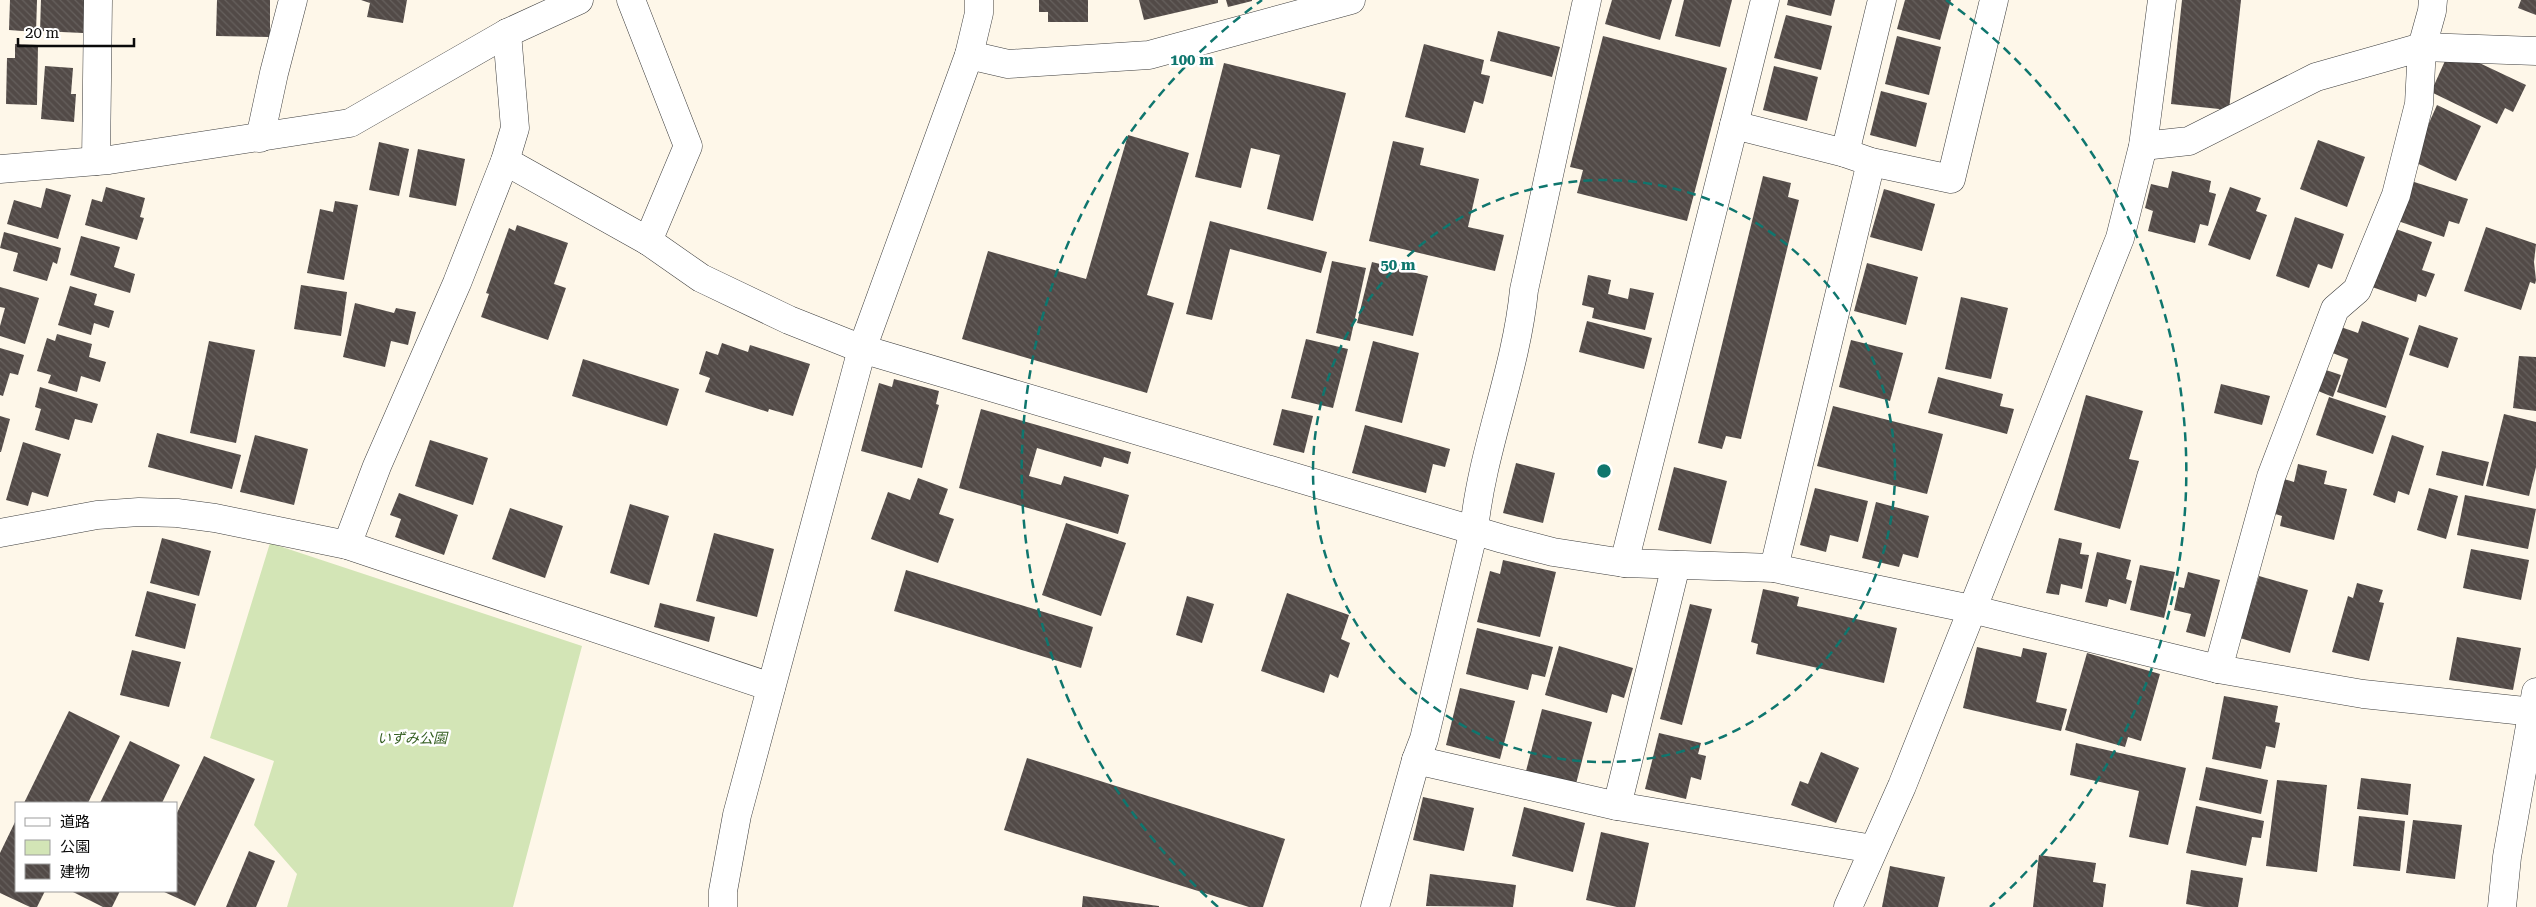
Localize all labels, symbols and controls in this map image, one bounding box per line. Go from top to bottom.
scale bar [18,15,134,47]
text: 20 m [25,24,60,42]
text: 100 m [1170,51,1214,69]
text: 50 m [1380,256,1416,274]
centre of rings [1595,462,1613,480]
park label: いずみ公園 [377,730,449,746]
legend [15,802,178,892]
text: 道路 [60,813,90,831]
text: 公園 [60,838,90,856]
text: 建物 [60,863,90,881]

